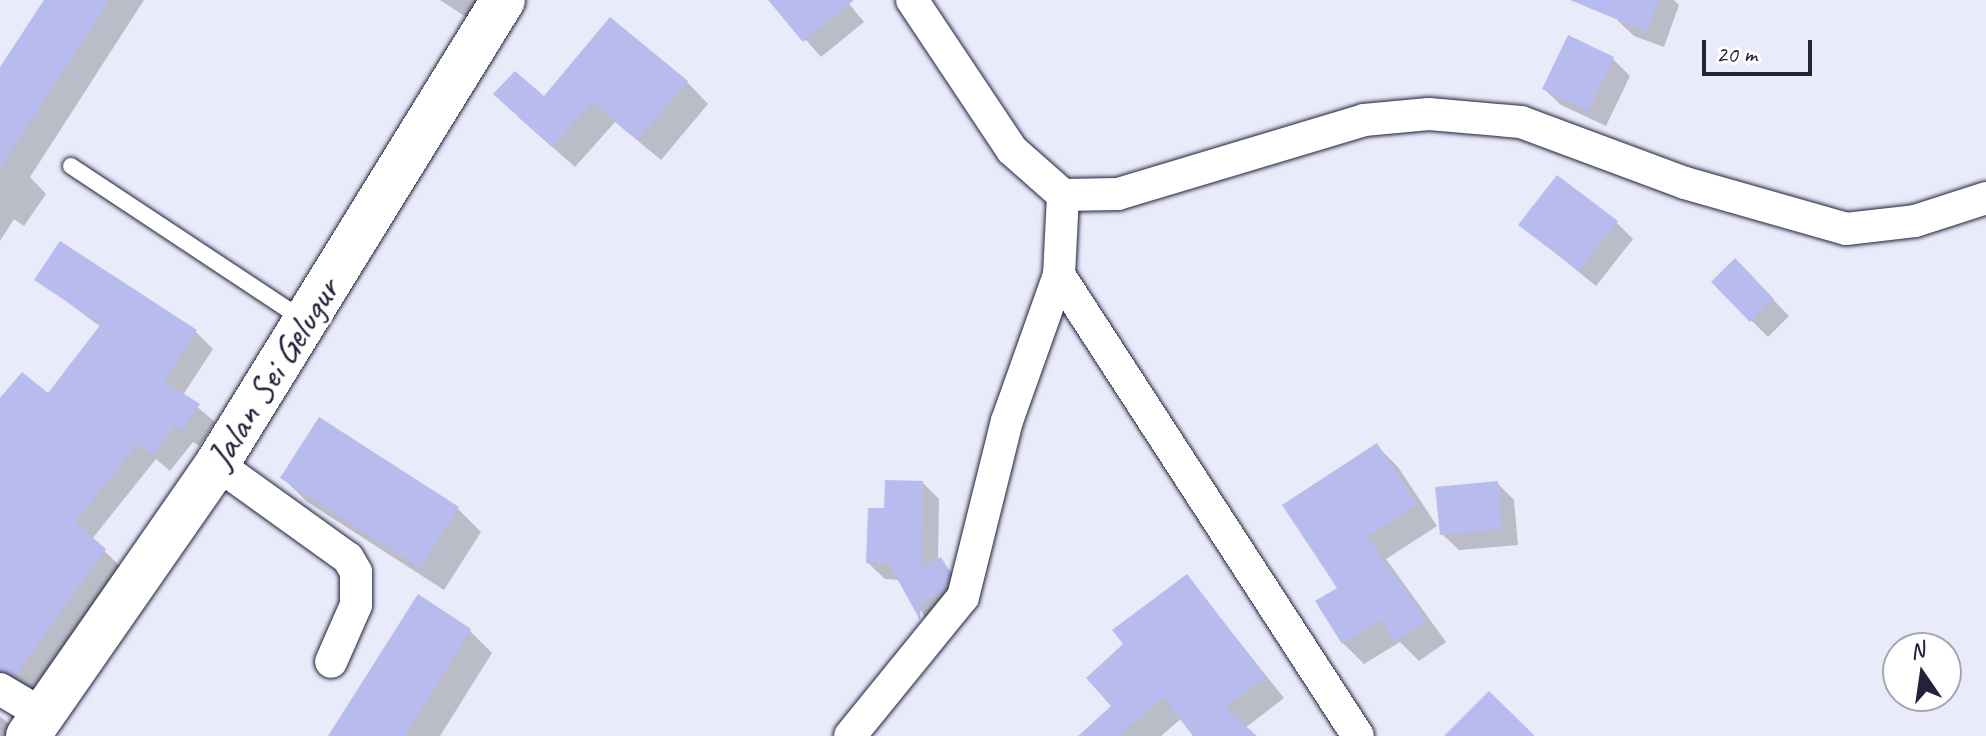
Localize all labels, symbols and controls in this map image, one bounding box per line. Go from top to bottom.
scale bar [1706,24,1816,74]
text: 20 m [1716,39,1757,69]
street label: Jalan Sei Gelugur [197,270,349,476]
north arrow [1882,632,1962,712]
text: N [1907,635,1927,666]

